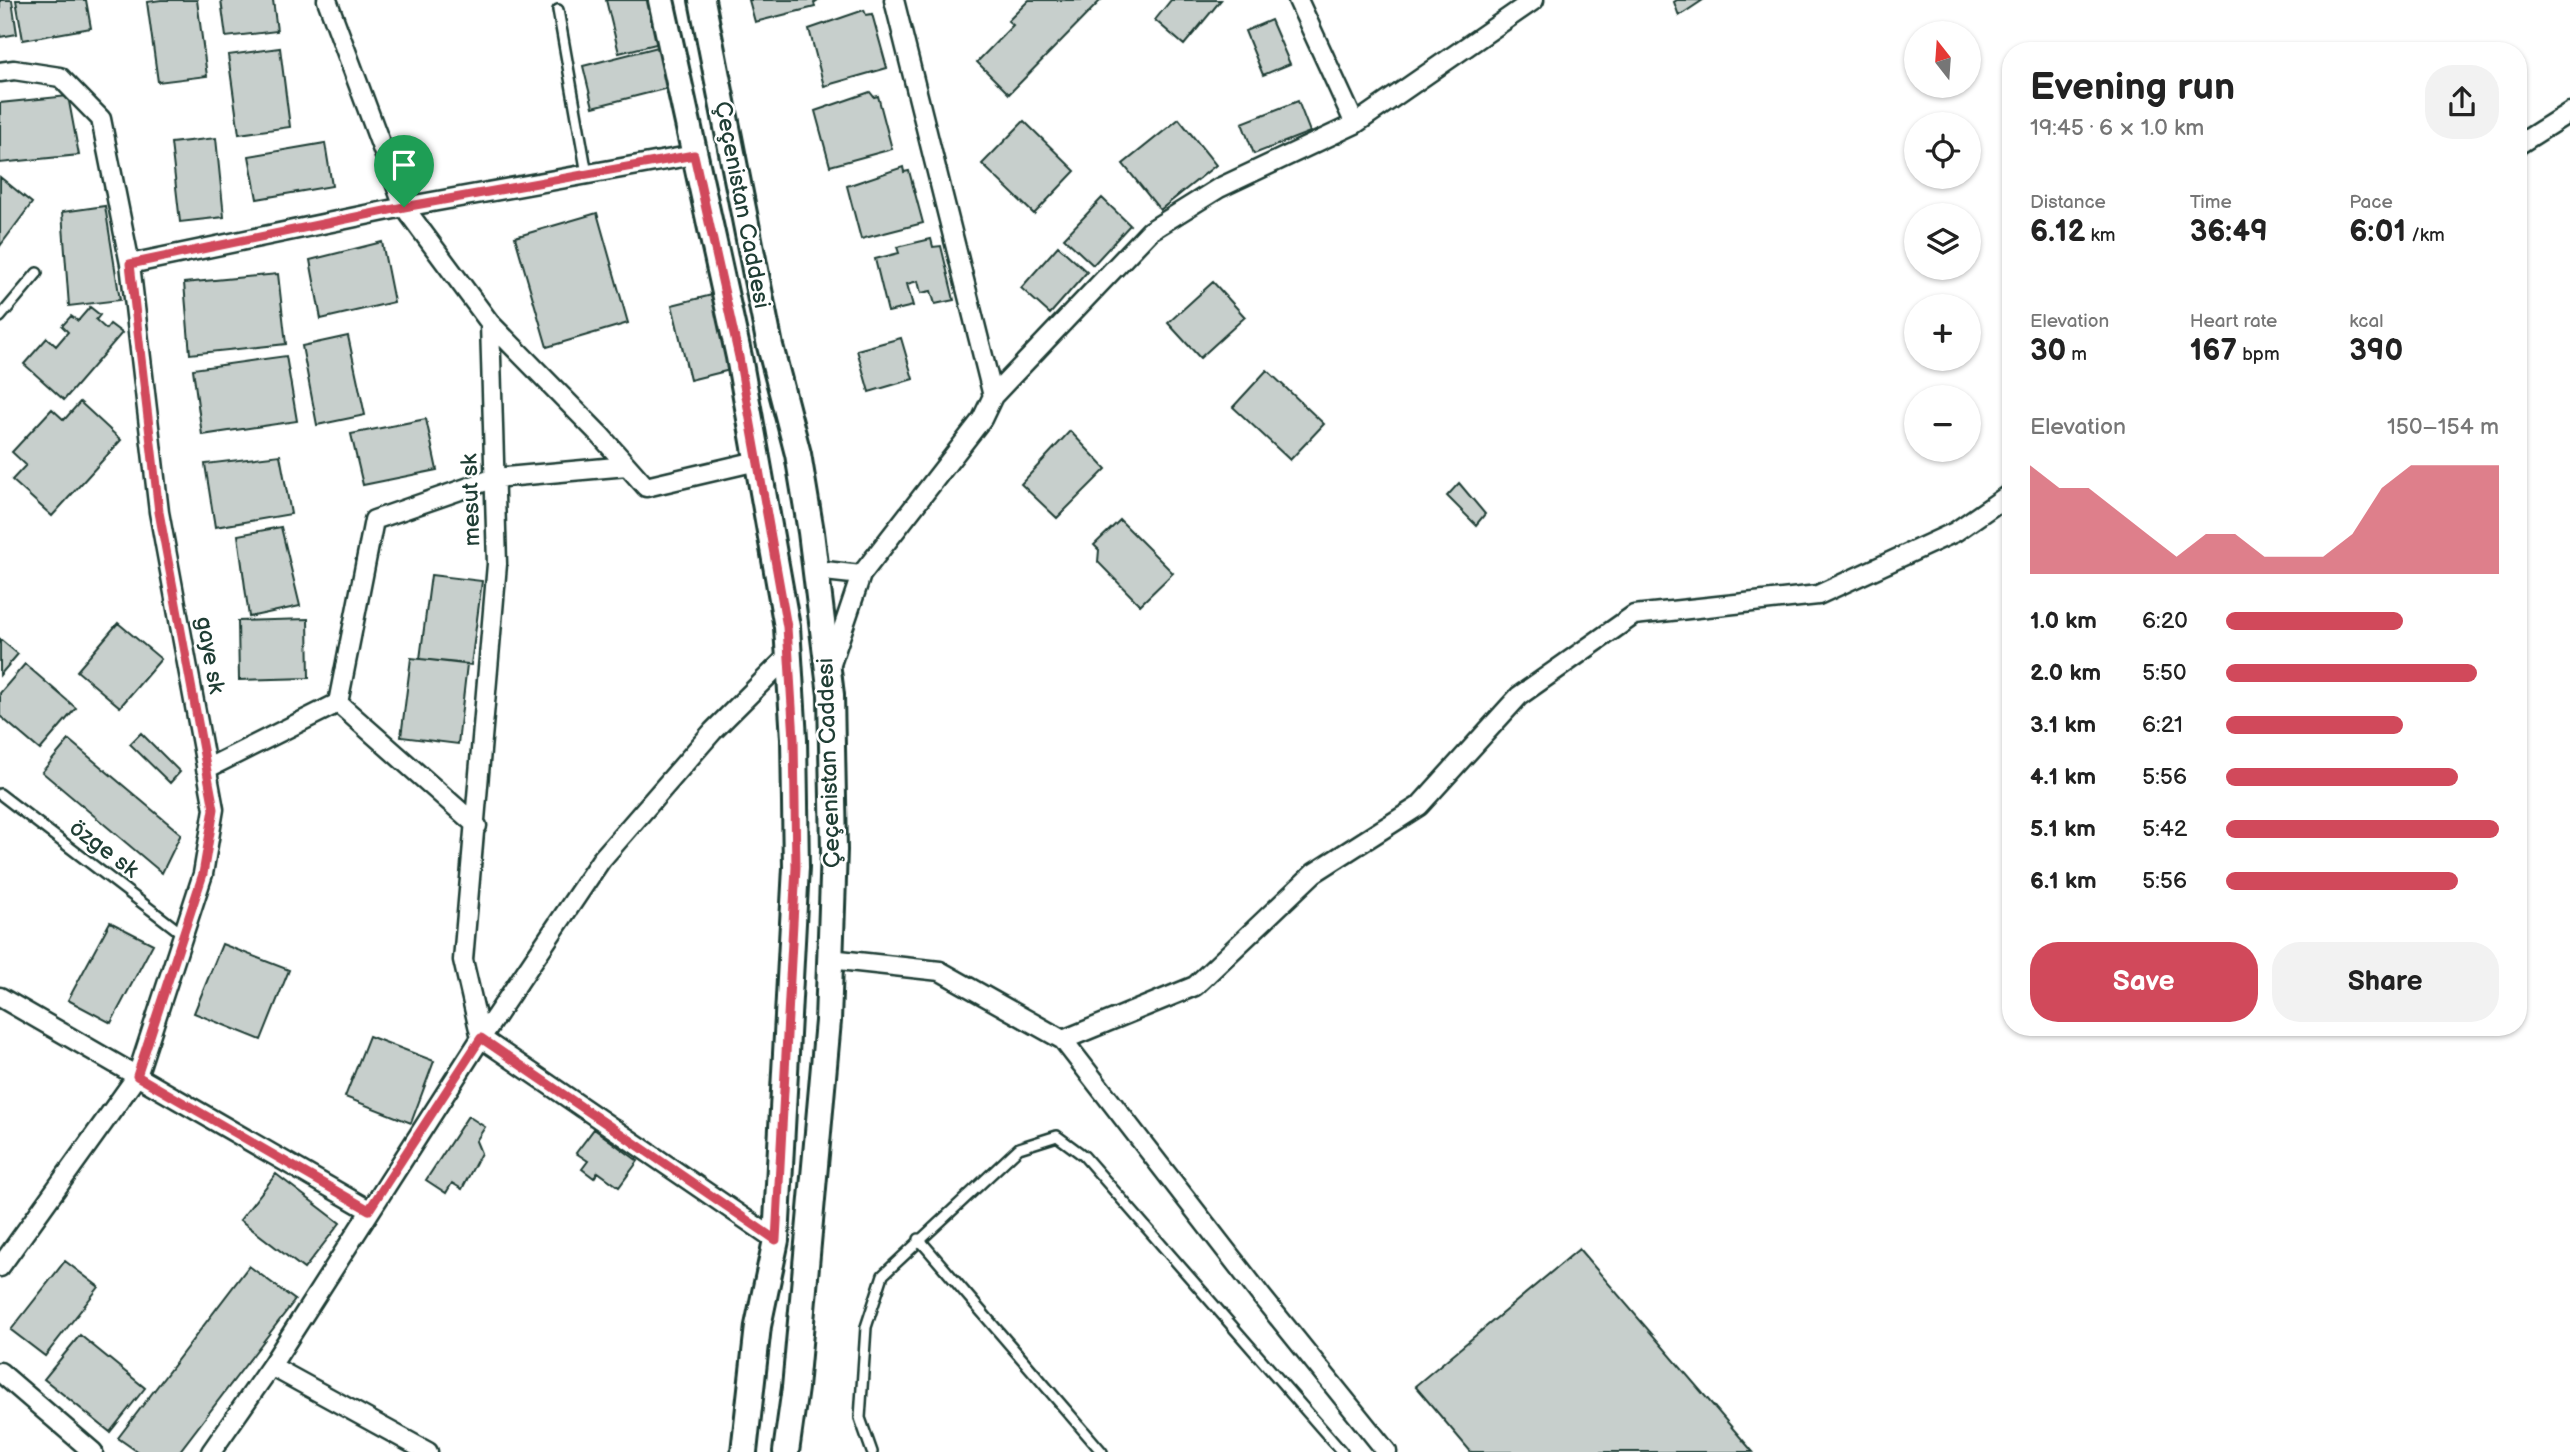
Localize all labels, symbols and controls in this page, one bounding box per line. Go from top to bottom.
north arrow [1904,21,1981,98]
map controls [1904,21,1981,462]
text: Evening run [2030,65,2235,110]
button: share [2425,65,2499,139]
street label: Çeçenistan Caddesi [708,99,776,311]
button: locate [1904,112,1981,189]
text: 19:45 · 6 × 1.0 km [2030,114,2204,142]
pin [374,135,434,207]
icon: arrive [385,146,423,184]
text: Distance [2030,191,2106,214]
text: Time [2190,191,2232,214]
text: Pace [2349,191,2393,214]
button: layers [1904,203,1981,280]
text: 6.12 [2030,214,2085,250]
text: 36:49 [2190,214,2268,250]
text: 6:01 [2349,214,2406,250]
text: km [2085,224,2116,247]
text: /km [2406,224,2445,247]
button: + [1904,294,1981,371]
text: Elevation [2030,310,2109,333]
text: Heart rate [2190,310,2277,333]
text: kcal [2349,310,2383,333]
text: 30 [2030,333,2066,369]
text: 167 [2190,333,2237,369]
text: 390 [2349,333,2403,369]
text: m [2066,343,2087,366]
text: bpm [2237,343,2280,366]
button: − [1904,385,1981,462]
text: Elevation [2030,413,2126,441]
text: 150–154 m [2387,413,2499,441]
street label: mesut sk [455,452,487,547]
text: 1.0 km [2030,607,2097,635]
text: 6:20 [2142,607,2188,635]
street label: gaye sk [189,614,231,696]
street label: Çeçenistan Caddesi [811,657,847,869]
text: 2.0 km [2030,659,2101,687]
text: 5:50 [2142,659,2187,687]
text: 3.1 km [2030,711,2096,739]
text: 6:21 [2142,711,2183,739]
text: 4.1 km [2030,763,2096,791]
text: 5:56 [2142,763,2187,791]
street label: özge sk [64,814,145,884]
text: 5.1 km [2030,815,2096,843]
text: 5:42 [2142,815,2187,843]
text: 6.1 km [2030,867,2097,895]
text: 5:56 [2142,867,2187,895]
button: Save [2030,942,2258,1022]
button: Share [2272,942,2499,1022]

